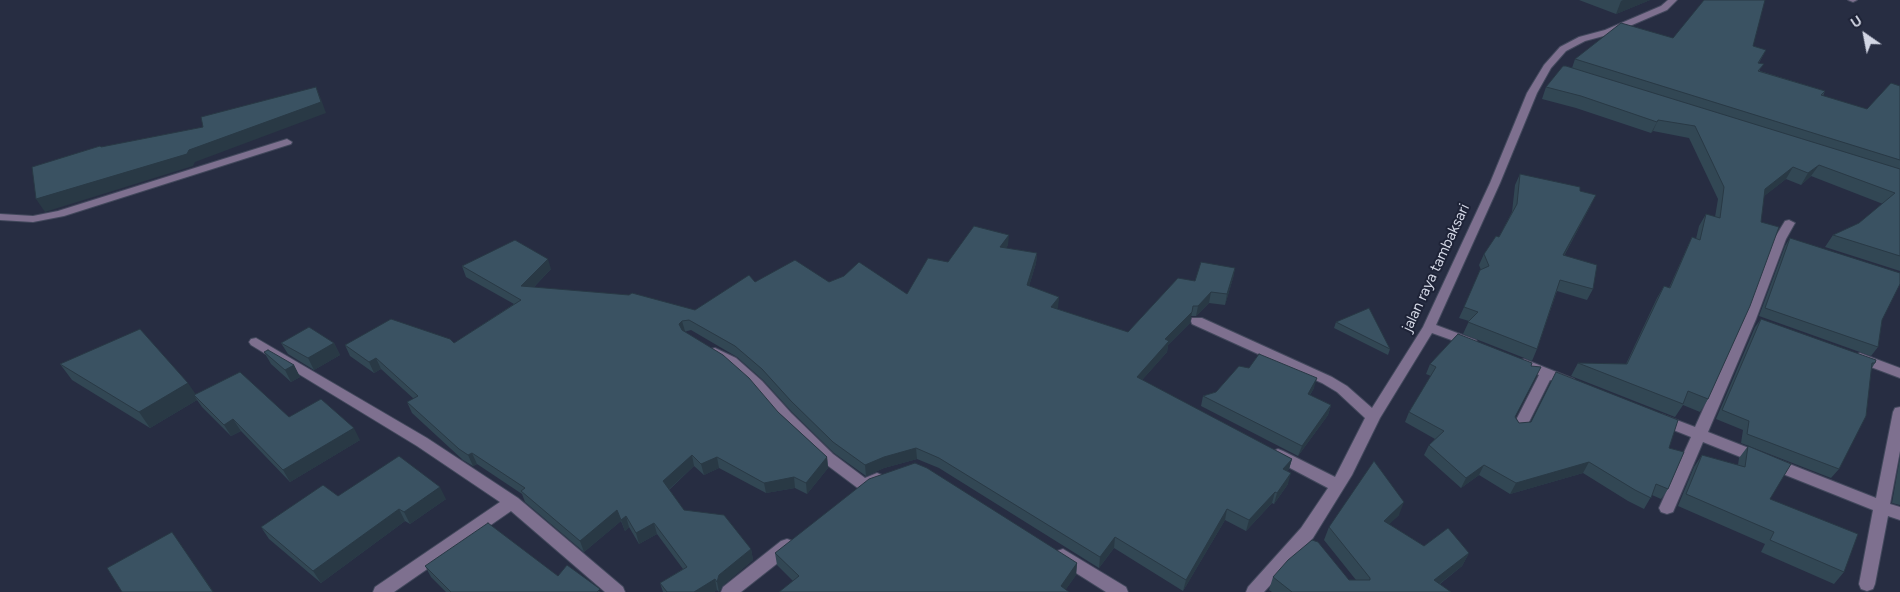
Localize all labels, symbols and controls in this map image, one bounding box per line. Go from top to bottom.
north arrow [1840,10,1890,60]
text: U [1848,12,1865,32]
street label: jalan raya tambaksari [1398,201,1474,335]

